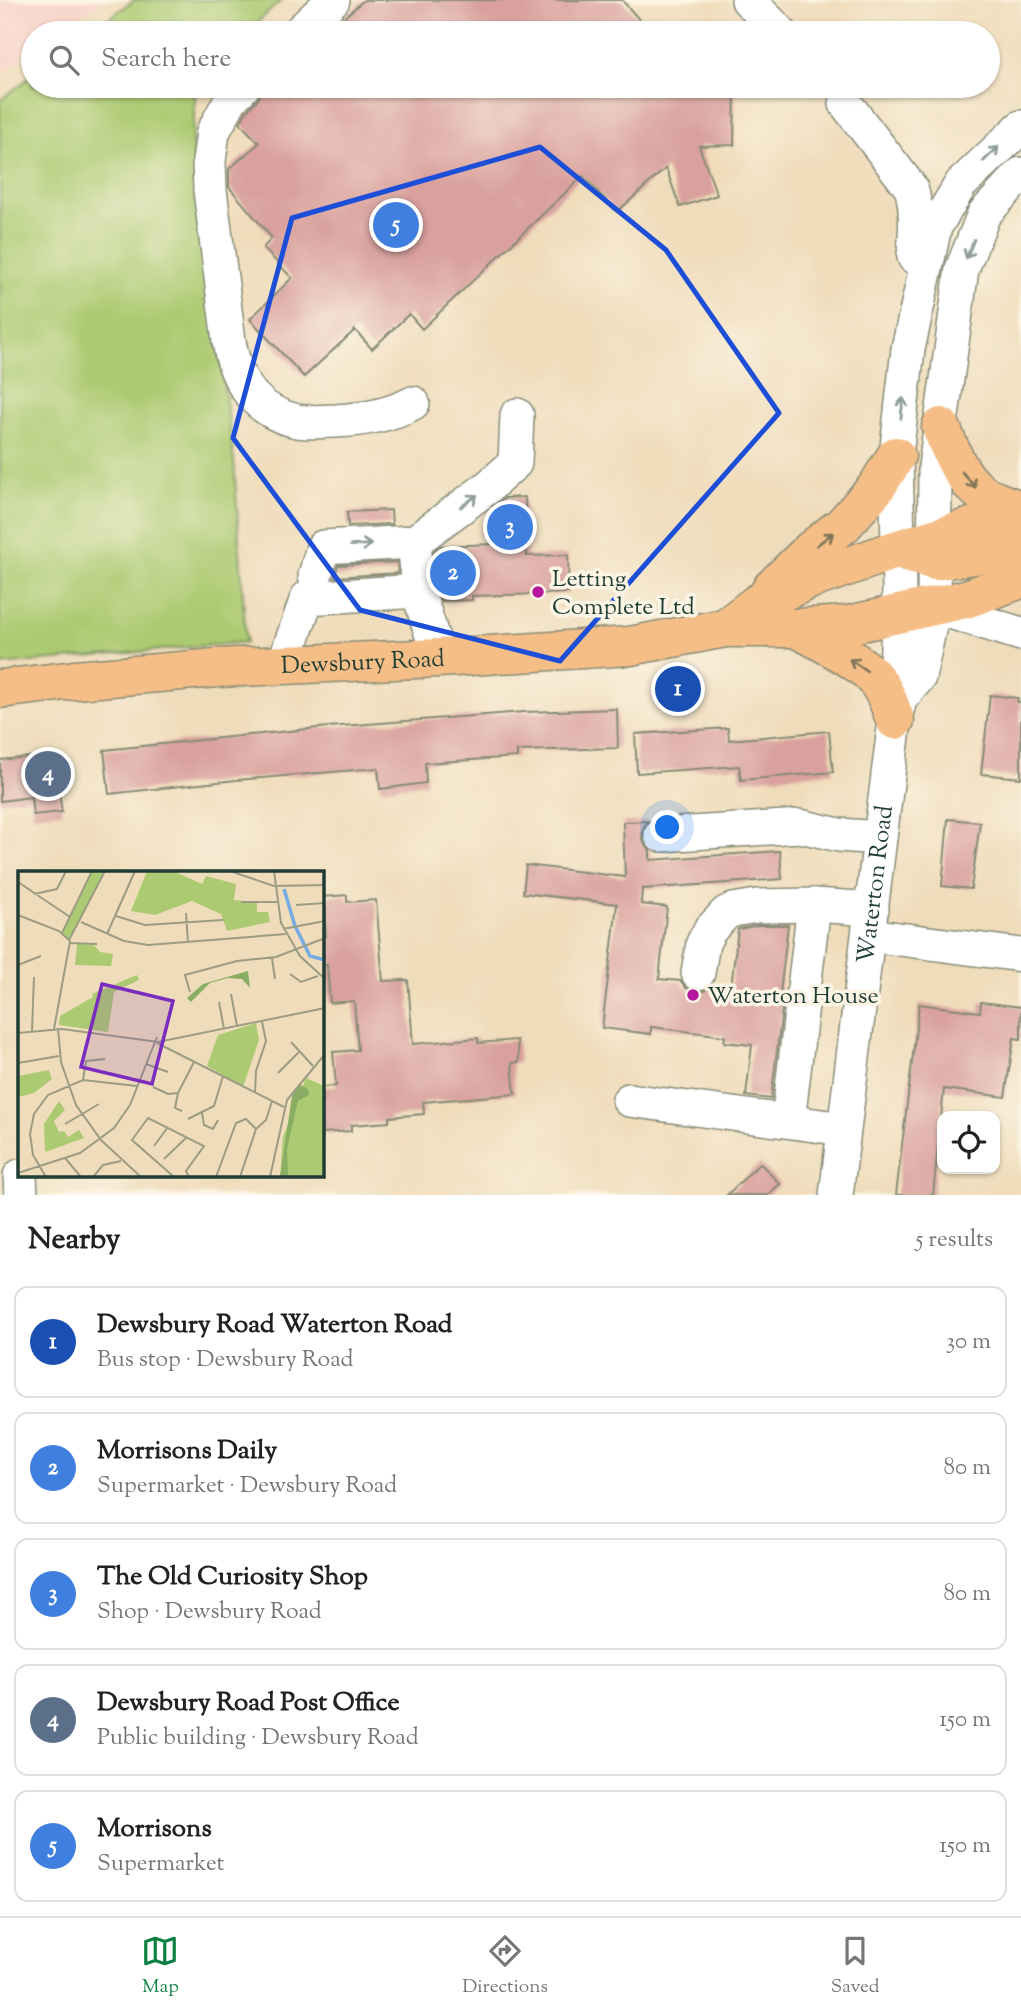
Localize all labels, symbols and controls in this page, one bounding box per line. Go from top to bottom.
search box [21,21,1000,98]
icon: search [45,41,83,79]
text: Search here [101,41,231,78]
one-way arrow [982,146,999,163]
pin: 5 [373,199,419,251]
one-way arrow [962,238,975,259]
one-way arrow [895,397,908,420]
one-way arrow [961,471,977,489]
one-way arrow [459,494,478,508]
pin: 3 [487,501,533,553]
one-way arrow [815,532,834,546]
one-way arrow [349,538,372,551]
pin: 2 [430,547,476,599]
place label: Letting Complete Ltd [552,563,695,625]
marker: Letting Complete Ltd [530,584,546,600]
street label: Dewsbury Road [280,643,446,684]
one-way arrow [849,658,868,673]
pin: 1 [655,663,701,715]
pin: 4 [25,748,71,800]
street label: Waterton Road [850,803,903,966]
your location [650,810,684,844]
inset map [18,871,324,1178]
place label: Waterton House [707,980,879,1014]
marker: Waterton House [685,987,701,1003]
map controls [937,1111,1000,1174]
button: locate [937,1111,1000,1174]
text: Nearby [28,1219,120,1262]
text: 5 results [916,1224,993,1257]
text: Dewsbury Road Waterton Road [97,1307,452,1344]
text: 1 [49,1326,57,1359]
text: 30 m [946,1326,991,1359]
text: Bus stop · Dewsbury Road [97,1344,353,1377]
text: Morrisons Daily [97,1433,277,1470]
text: 2 [48,1452,58,1485]
text: 80 m [943,1452,991,1485]
text: Supermarket · Dewsbury Road [97,1470,397,1503]
text: The Old Curiosity Shop [97,1559,368,1596]
text: 3 [48,1578,58,1611]
text: 80 m [943,1578,991,1611]
text: Shop · Dewsbury Road [97,1596,322,1629]
text: Dewsbury Road Post Office [97,1685,400,1722]
text: 4 [47,1704,59,1737]
text: 150 m [939,1704,991,1737]
text: Public building · Dewsbury Road [97,1722,419,1755]
text: Morrisons [97,1811,212,1848]
text: 5 [49,1830,57,1863]
text: 150 m [939,1830,991,1863]
text: Supermarket [97,1848,224,1881]
tab: Map [141,1932,179,2001]
tab: Directions [462,1932,548,2001]
tab: Saved [831,1932,880,2001]

